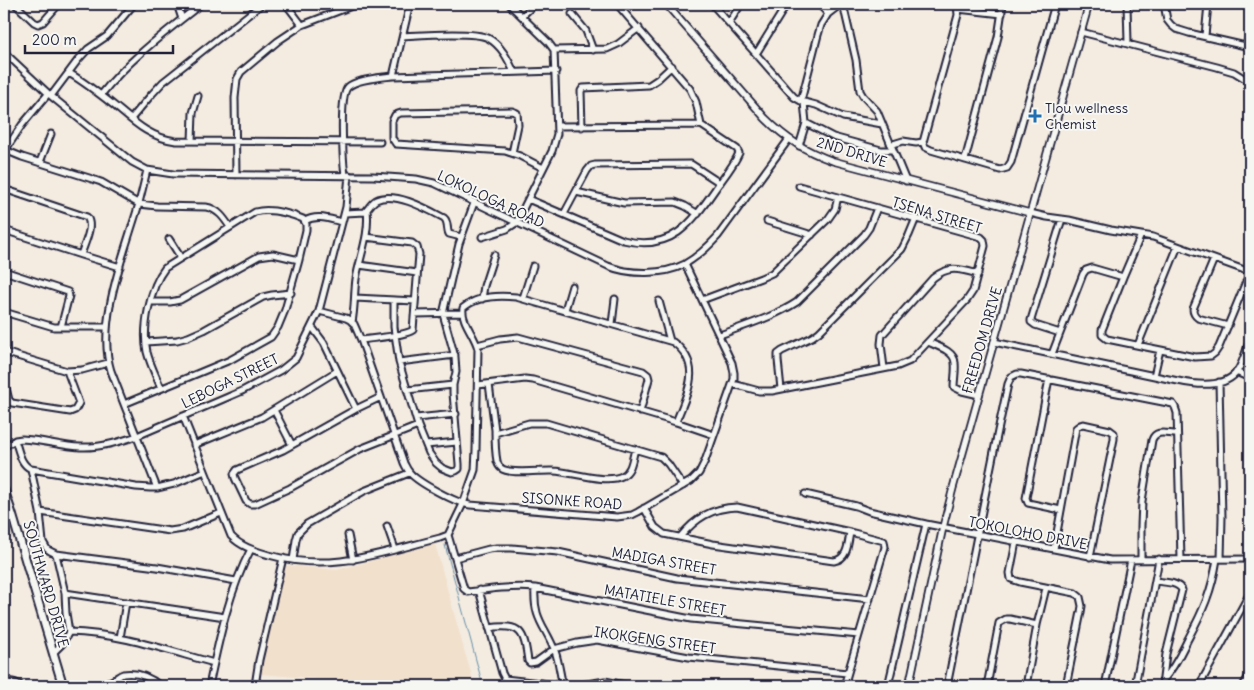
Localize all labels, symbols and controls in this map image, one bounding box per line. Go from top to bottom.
scale bar [25,22,172,54]
text: 200 m [32,30,77,49]
place label: Tlou wellness Chemist [1045,99,1128,133]
marker: Tlou wellness Chemist [1029,110,1041,122]
street label: 2ND DRIVE [815,133,889,171]
street label: LOKOLOGA ROAD [435,166,547,232]
street label: TSENA STREET [890,193,984,237]
street label: FREEDOM DRIVE [958,284,1006,396]
street label: LEBOGA STREET [178,350,282,412]
street label: SISONKE ROAD [521,489,623,514]
street label: TOKOLOHO DRIVE [967,513,1089,553]
street label: SOUTHWARD DRIVE [19,519,73,649]
street label: MADIGA STREET [610,543,718,579]
street label: MATATIELE STREET [603,580,727,620]
street label: IKOKGENG STREET [593,623,717,657]

